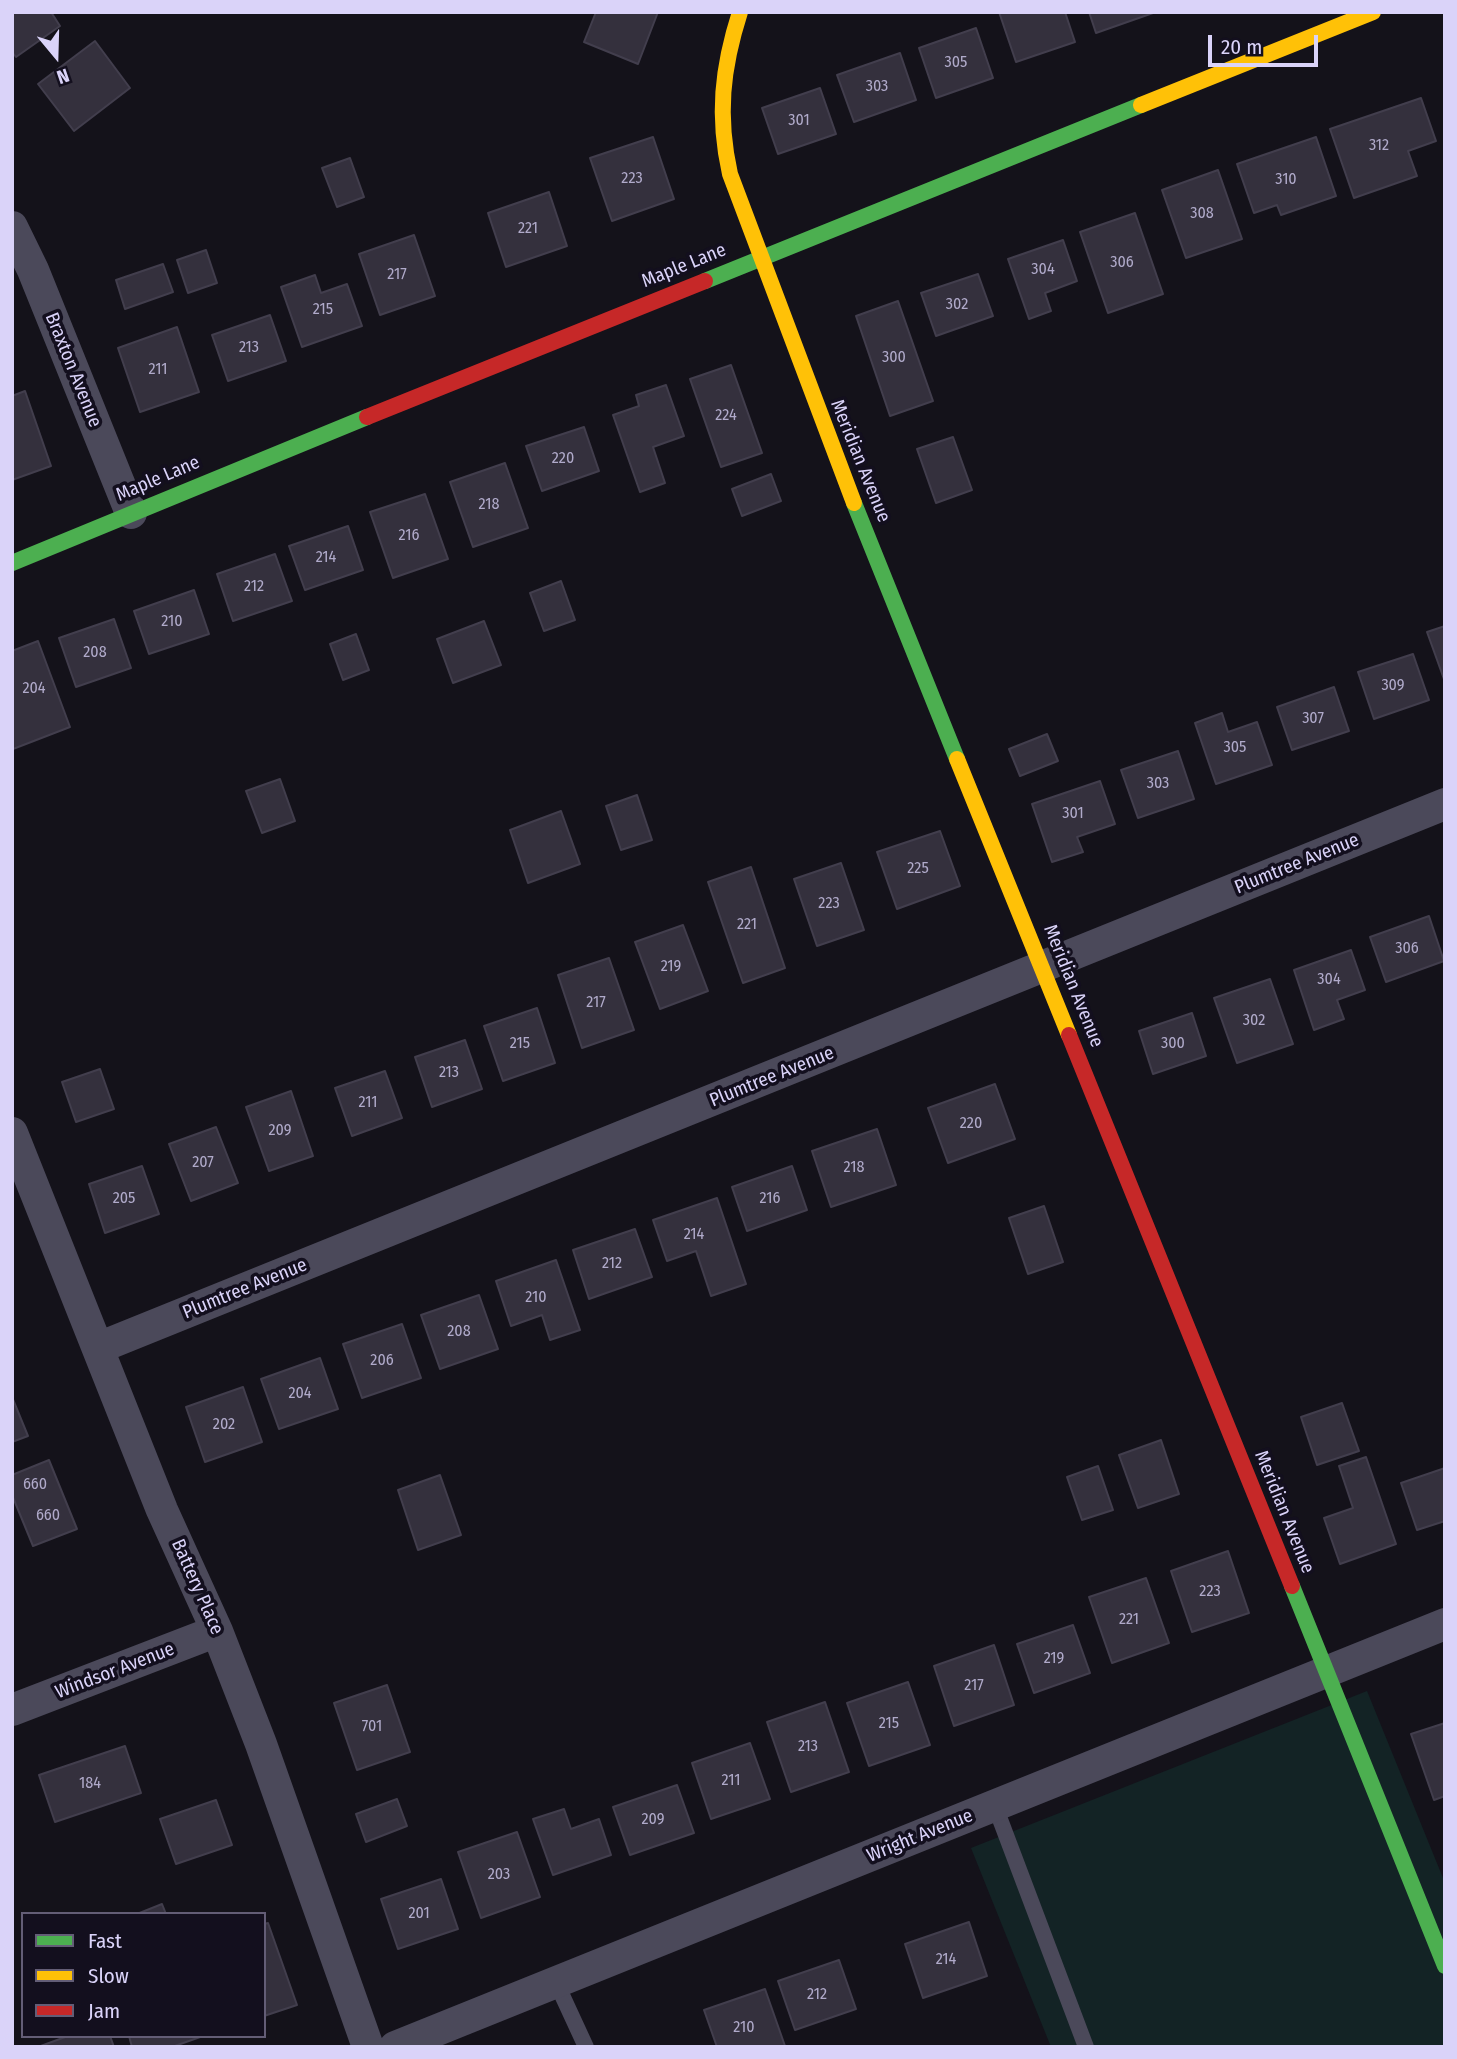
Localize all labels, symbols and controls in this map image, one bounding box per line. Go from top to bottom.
north arrow [21,21,91,91]
scale bar [1212,21,1322,65]
text: 20 m [1221,34,1262,60]
house number: 305 [945,53,967,73]
text: N [54,64,72,89]
house number: 303 [866,77,888,97]
house number: 301 [788,111,810,131]
house number: 312 [1369,136,1389,156]
house number: 223 [621,169,643,189]
house number: 310 [1275,170,1297,190]
house number: 308 [1190,204,1214,224]
house number: 221 [518,219,538,239]
street label: Maple Lane [639,239,729,293]
house number: 306 [1110,253,1134,273]
house number: 304 [1031,260,1055,280]
house number: 217 [387,265,407,285]
house number: 302 [946,295,968,315]
house number: 215 [313,300,333,320]
street label: Braxton Avenue [40,309,106,431]
house number: 213 [239,338,259,358]
house number: 300 [882,348,906,368]
house number: 211 [149,360,167,380]
street label: Meridian Avenue [825,396,895,526]
house number: 224 [715,406,737,426]
house number: 220 [552,449,574,469]
street label: Maple Lane [113,451,203,507]
house number: 218 [479,495,499,515]
house number: 216 [399,526,419,546]
house number: 214 [316,548,336,568]
house number: 212 [244,577,264,597]
house number: 210 [161,612,183,632]
house number: 208 [83,643,107,663]
house number: 309 [1381,676,1405,696]
house number: 204 [22,679,46,699]
house number: 307 [1302,709,1324,729]
house number: 305 [1224,738,1246,758]
house number: 303 [1147,774,1169,794]
house number: 301 [1062,804,1084,824]
street label: Plumtree Avenue [1232,829,1362,899]
house number: 225 [907,859,929,879]
house number: 223 [818,894,840,914]
house number: 221 [737,915,757,935]
street label: Meridian Avenue [1038,921,1108,1051]
house number: 306 [1395,939,1419,959]
house number: 219 [661,957,681,977]
house number: 304 [1317,970,1341,990]
house number: 217 [586,993,606,1013]
house number: 302 [1243,1011,1265,1031]
house number: 215 [510,1034,530,1054]
house number: 300 [1161,1034,1185,1054]
street label: Plumtree Avenue [707,1042,837,1112]
house number: 213 [439,1063,459,1083]
house number: 211 [359,1093,377,1113]
house number: 220 [960,1114,982,1134]
house number: 209 [268,1121,292,1141]
house number: 207 [192,1153,214,1173]
house number: 218 [844,1158,864,1178]
house number: 205 [113,1189,135,1209]
house number: 216 [760,1189,780,1209]
house number: 214 [684,1225,704,1245]
street label: Plumtree Avenue [180,1254,310,1324]
house number: 212 [602,1254,622,1274]
house number: 210 [525,1288,547,1308]
house number: 208 [447,1322,471,1342]
house number: 206 [370,1351,394,1371]
house number: 204 [288,1384,312,1404]
house number: 202 [213,1415,235,1435]
street label: Meridian Avenue [1249,1447,1319,1577]
house number: 660 [23,1475,47,1495]
house number: 660 [36,1506,60,1526]
street label: Battery Place [166,1536,228,1638]
house number: 223 [1199,1582,1221,1602]
house number: 221 [1119,1610,1139,1630]
street label: Windsor Avenue [52,1638,178,1704]
house number: 219 [1044,1649,1064,1669]
house number: 217 [964,1676,984,1696]
house number: 215 [879,1714,899,1734]
house number: 701 [362,1717,382,1737]
house number: 213 [798,1737,818,1757]
house number: 211 [722,1771,740,1791]
house number: 184 [79,1774,101,1794]
street label: Wright Avenue [864,1804,976,1868]
house number: 209 [641,1810,665,1830]
house number: 203 [488,1865,510,1885]
house number: 201 [408,1904,430,1924]
legend [21,1912,266,2038]
text: Fast [88,1928,122,1954]
house number: 214 [936,1950,956,1970]
text: Slow [88,1963,129,1989]
house number: 212 [807,1985,827,2005]
text: Jam [88,1998,120,2024]
house number: 210 [733,2018,755,2038]

